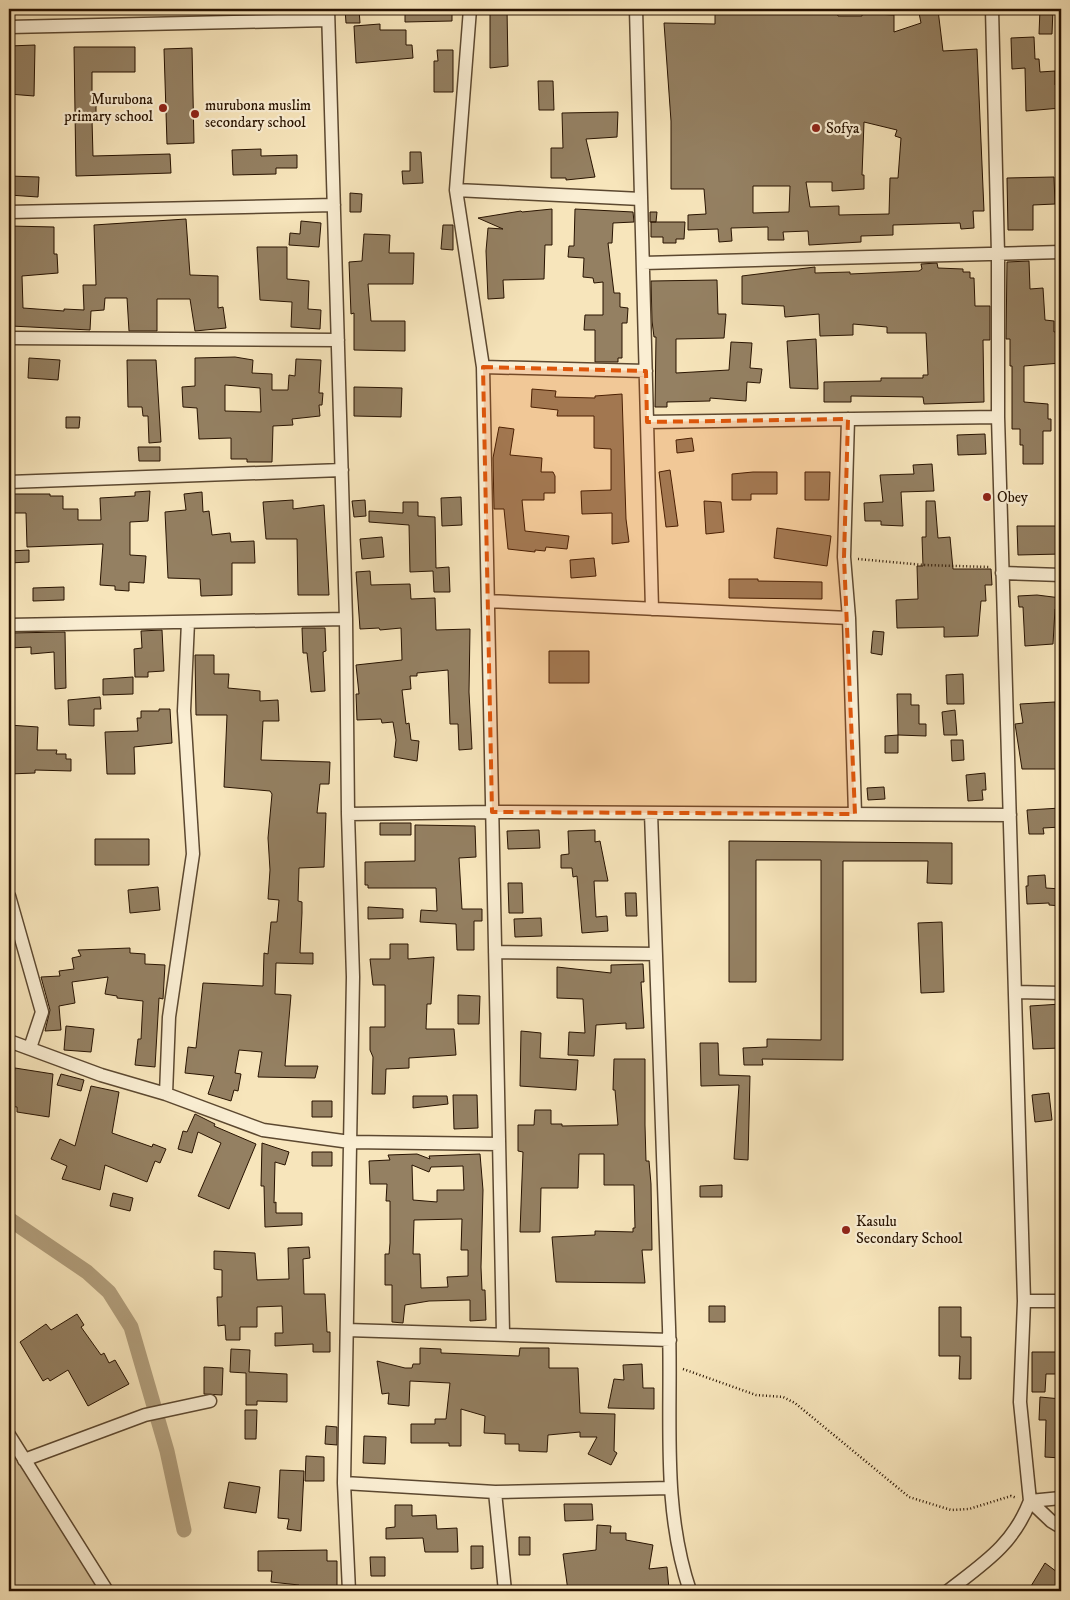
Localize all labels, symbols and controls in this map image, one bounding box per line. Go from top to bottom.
place label: Murubona primary school [63,90,154,126]
place label: murubona muslim secondary school [205,96,311,132]
marker: Murubona primary school [157,102,169,114]
marker: murubona muslim secondary school [189,108,201,120]
place label: Sofya [826,119,860,138]
marker: Sofya [810,122,822,134]
place label: Obey [997,488,1029,507]
marker: Obey [981,491,993,503]
place label: Kasulu Secondary School [856,1212,963,1248]
marker: Kasulu Secondary School [840,1224,852,1236]

